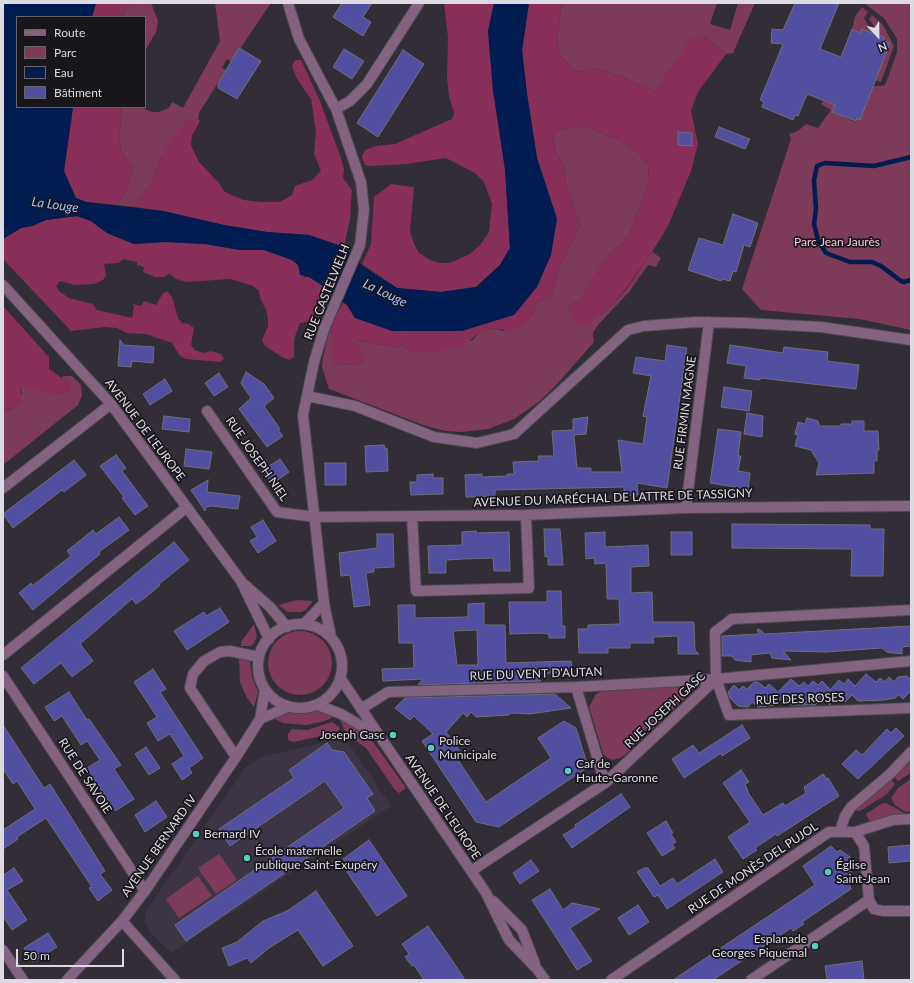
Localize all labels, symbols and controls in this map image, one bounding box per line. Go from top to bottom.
legend [16,16,146,108]
north arrow [858,16,898,56]
text: Route [54,25,85,40]
text: N [876,40,889,55]
text: Parc [54,45,77,60]
text: Eau [54,65,74,80]
text: Bâtiment [54,85,102,100]
water label: La Louge [30,194,80,216]
park label: Parc Jean Jaurès [794,235,880,249]
street label: RUE CASTELVIELH [301,242,353,342]
water label: La Louge [360,276,410,310]
street label: RUE FIRMIN MAGNE [671,355,699,471]
street label: AVENUE DE L'EUROPE [102,376,188,484]
street label: RUE JOSEPH NIEL [223,414,291,504]
street label: AVENUE DU MARÉCHAL DE LATTRE DE TASSIGNY [473,486,753,510]
street label: RUE DU VENT D'AUTAN [469,664,603,684]
street label: RUE JOSEPH GASC [622,669,708,751]
street label: RUE DES ROSES [755,690,845,708]
place label: Joseph Gasc [320,728,385,742]
marker: Joseph Gasc [388,730,398,740]
place label: Police Municipale [439,734,497,762]
street label: RUE DE SAVOIE [55,736,115,816]
marker: Police Municipale [426,743,436,753]
street label: AVENUE DE L'EUROPE [402,752,484,862]
place label: Caf de Haute-Garonne [576,757,658,785]
marker: Caf de Haute-Garonne [563,766,573,776]
street label: AVENUE BERNARD IV [118,792,200,900]
street label: RUE DE MONÈS DEL PUJOL [685,819,821,917]
place label: Bernard IV [204,827,260,841]
marker: Bernard IV [191,829,201,839]
place label: École maternelle publique Saint-Exupéry [255,844,378,872]
marker: École maternelle publique Saint-Exupéry [242,853,252,863]
place label: Église Saint-Jean [836,858,890,886]
marker: Église Saint-Jean [823,867,833,877]
place label: Esplanade Georges Piquemal [712,932,807,960]
scale bar [18,941,126,967]
marker: Esplanade Georges Piquemal [810,941,820,951]
text: 50 m [23,948,50,963]

